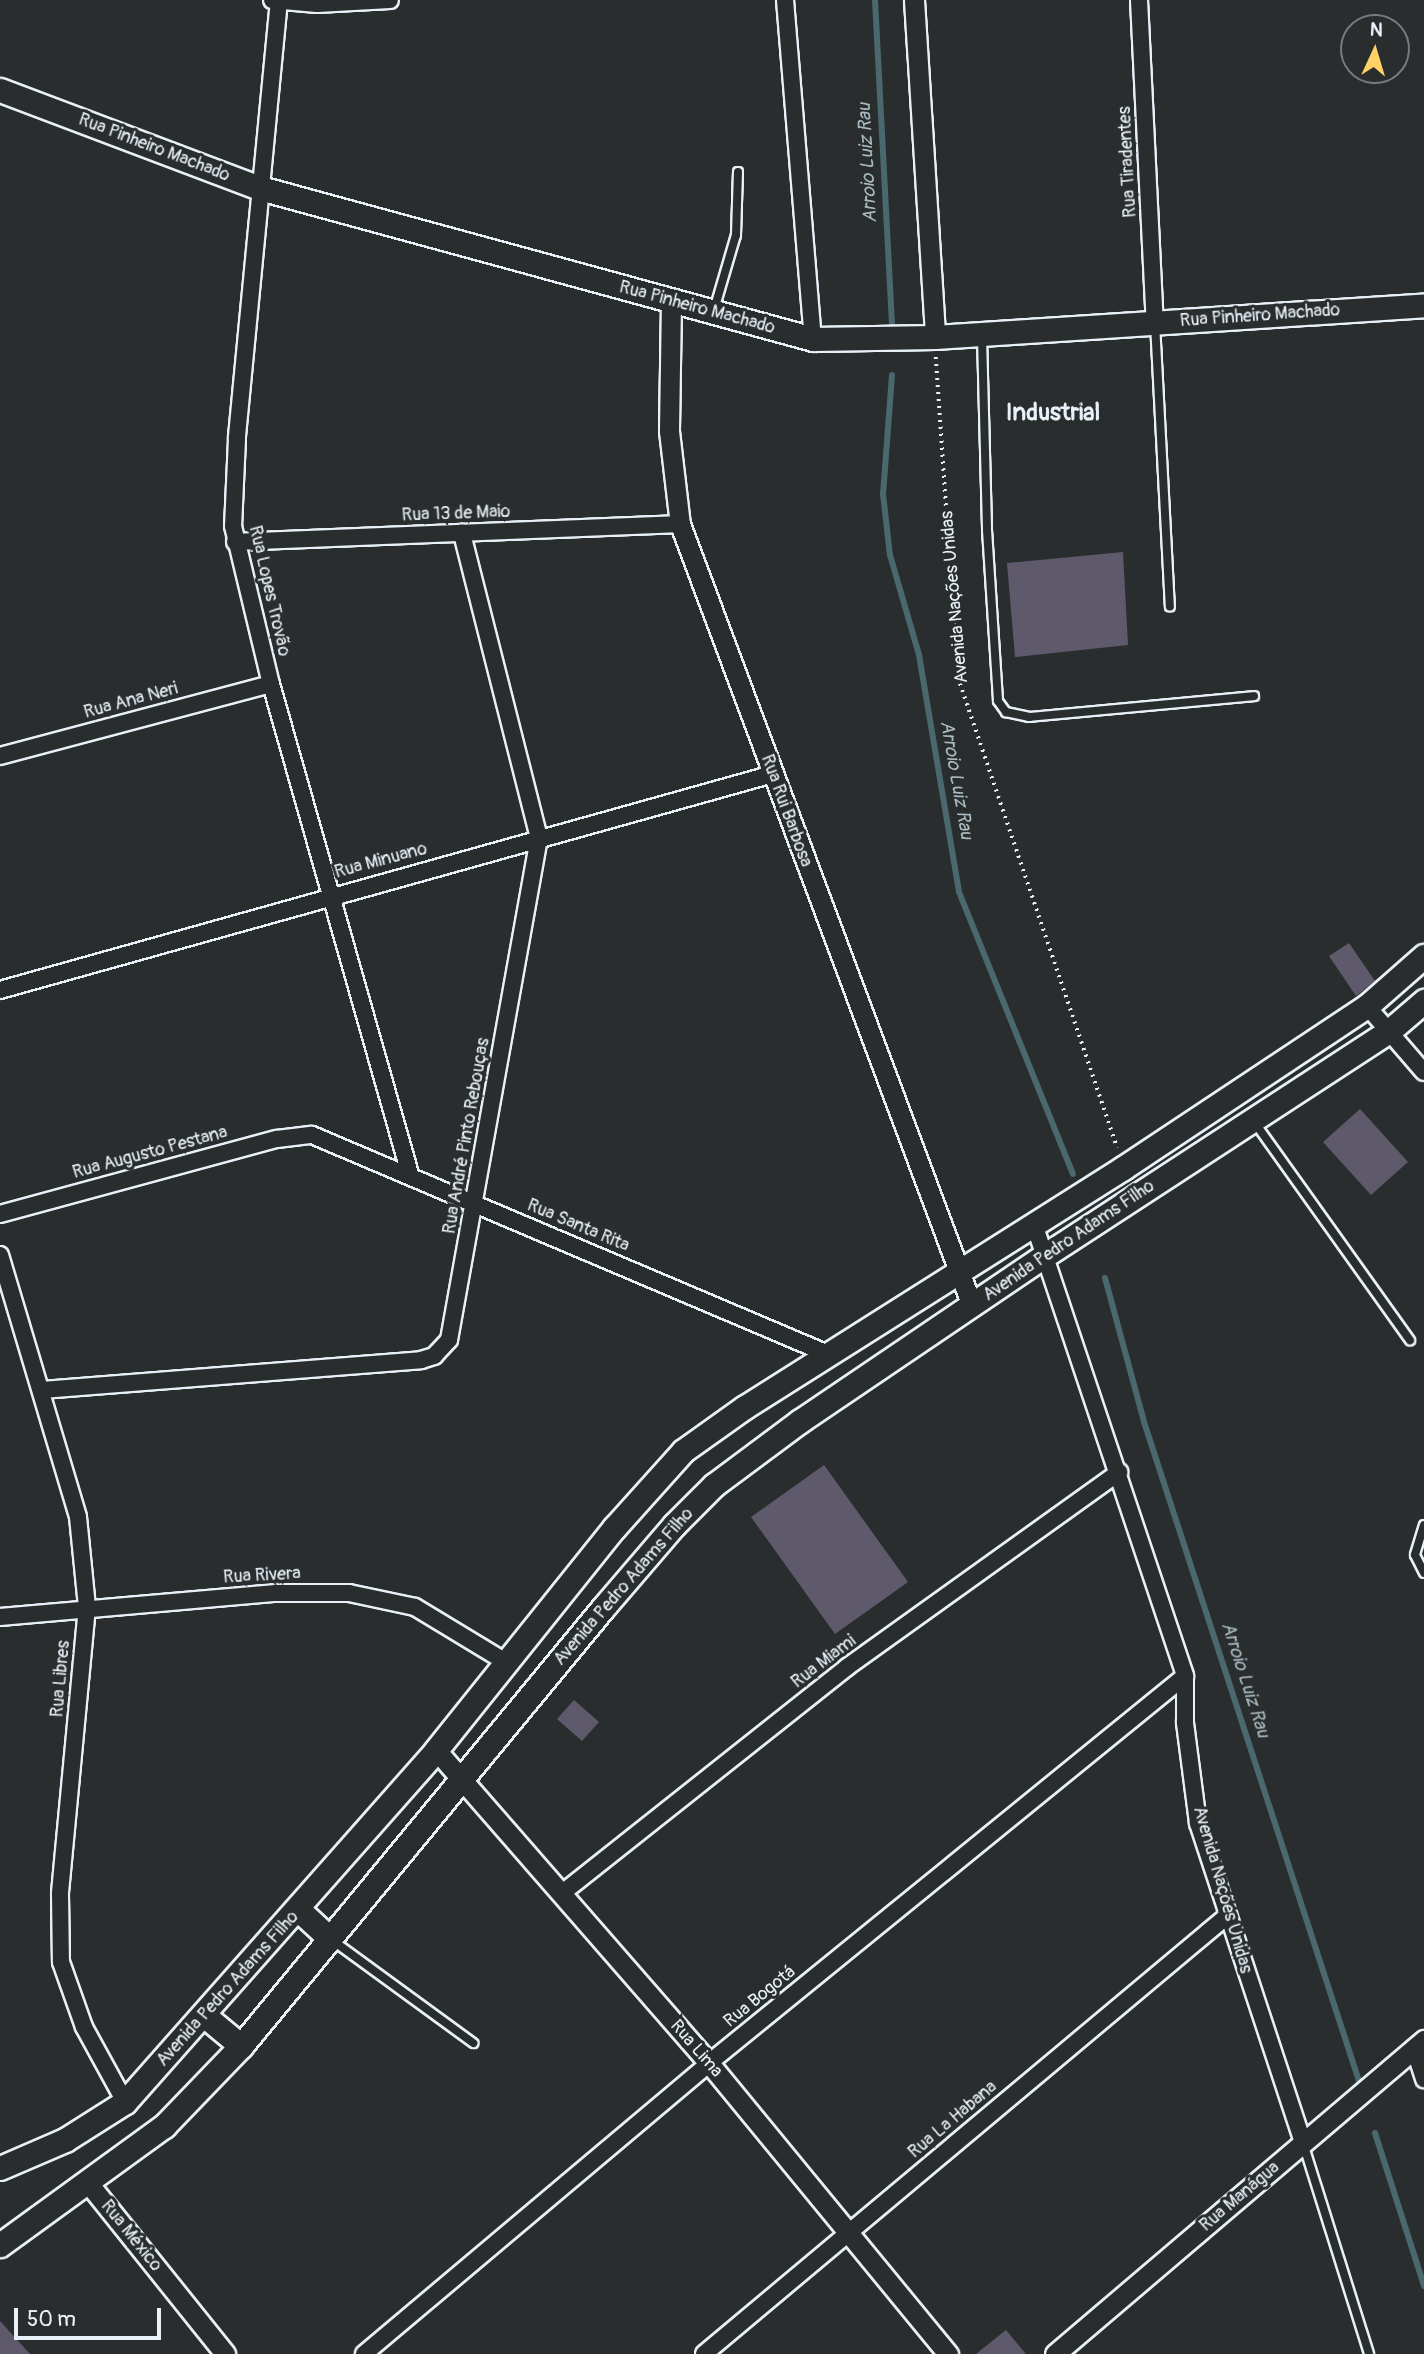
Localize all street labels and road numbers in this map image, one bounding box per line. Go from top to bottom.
street label: Rua Tiradentes [1114,106,1142,218]
street label: Rua Pinheiro Machado [75,109,233,187]
street label: Rua Pinheiro Machado [617,277,777,339]
street label: Rua Pinheiro Machado [1179,300,1341,332]
street label: Rua 13 de Maio [401,501,511,527]
street label: Avenida Nações Unidas [937,510,973,684]
street label: Rua Lopes Trovão [243,524,295,658]
street label: Rua Ana Neri [82,678,180,724]
street label: Rua Rui Barbosa [756,752,816,870]
street label: Rua Minuano [332,838,430,884]
street label: Rua André Pinto Rebouças [439,1036,495,1236]
street label: Rua Augusto Pestana [70,1122,230,1184]
street label: Avenida Pedro Adams Filho [979,1176,1159,1306]
street label: Rua Santa Rita [524,1195,632,1257]
street label: Avenida Pedro Adams Filho [550,1504,698,1670]
street label: Rua Rivera [223,1563,301,1589]
street label: Rua Miami [787,1631,861,1693]
street label: Rua Libres [47,1640,75,1718]
street label: Avenida Nações Unidas [1188,1804,1256,1976]
street label: Avenida Pedro Adams Filho [152,1907,304,2071]
street label: Rua Bogotá [720,1962,800,2032]
street label: Rua Lima [665,2016,727,2082]
street label: Rua La Habana [904,2077,1002,2163]
street label: Rua Manágua [1196,2157,1284,2237]
street label: Rua México [96,2196,166,2276]

